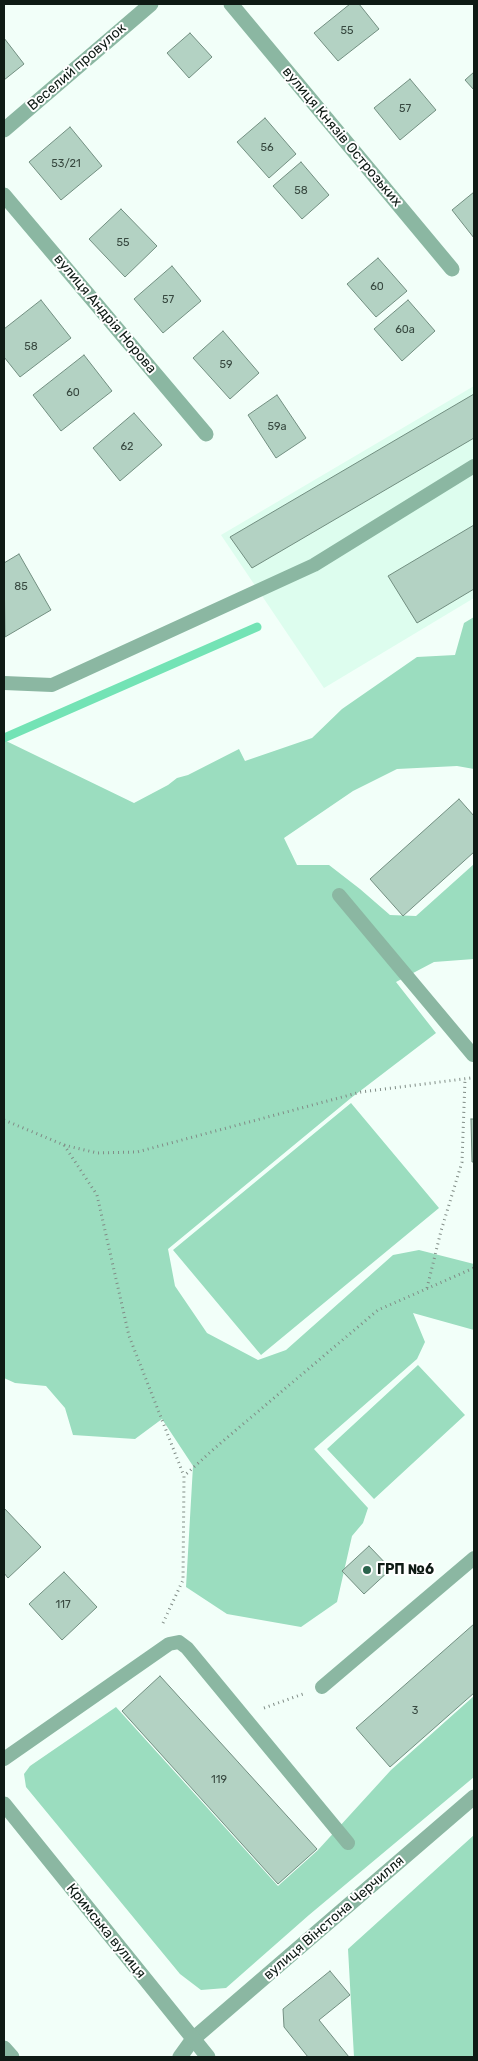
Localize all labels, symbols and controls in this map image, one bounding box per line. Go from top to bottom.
street label: Веселий провулок [24,20,130,114]
house number: 55 [340,24,354,38]
street label: вулиця Князів Острозьких [279,64,405,210]
house number: 57 [399,102,411,116]
house number: 56 [260,141,274,155]
house number: 53/21 [51,157,81,171]
house number: 58 [294,184,308,198]
house number: 55 [116,236,130,250]
street label: вулиця Андрія Норова [50,251,160,377]
house number: 60 [370,280,384,294]
house number: 57 [162,293,174,307]
house number: 60а [395,323,415,337]
house number: 58 [24,340,38,354]
house number: 59 [219,358,233,372]
house number: 60 [66,386,80,400]
house number: 59а [267,420,287,434]
house number: 62 [120,440,134,454]
house number: 85 [14,580,28,594]
place label: ГРП №6 [377,1562,434,1578]
marker: ГРП №6 [361,1564,373,1576]
house number: 117 [55,1598,71,1612]
house number: 3 [412,1704,418,1718]
house number: 119 [211,1773,227,1787]
street label: вулиця Вінстона Черчилля [260,1852,408,1984]
street label: Кримська вулиця [63,1880,149,1982]

